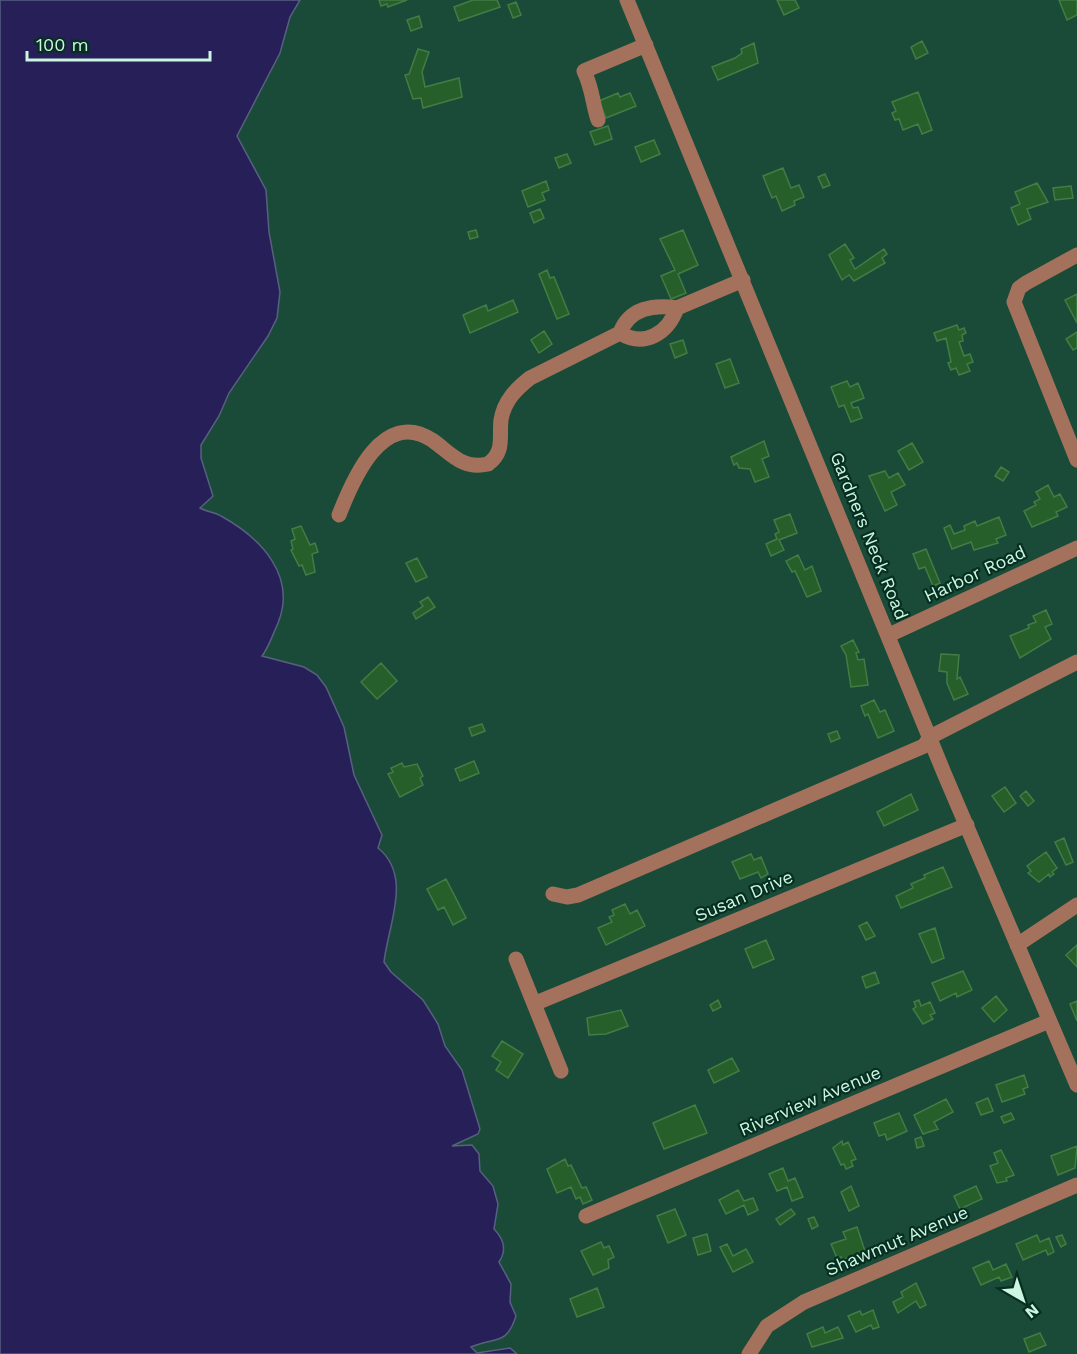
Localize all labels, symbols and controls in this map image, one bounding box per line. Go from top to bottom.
scale bar [27,24,210,62]
text: 100 m [36,34,89,55]
street label: Gardners Neck Road [826,449,913,623]
street label: Harbor Road [921,541,1029,606]
street label: Susan Drive [692,866,796,926]
street label: Riverview Avenue [736,1061,884,1140]
street label: Shawmut Avenue [822,1201,971,1280]
north arrow [993,1270,1053,1330]
text: N [1022,1300,1043,1322]

